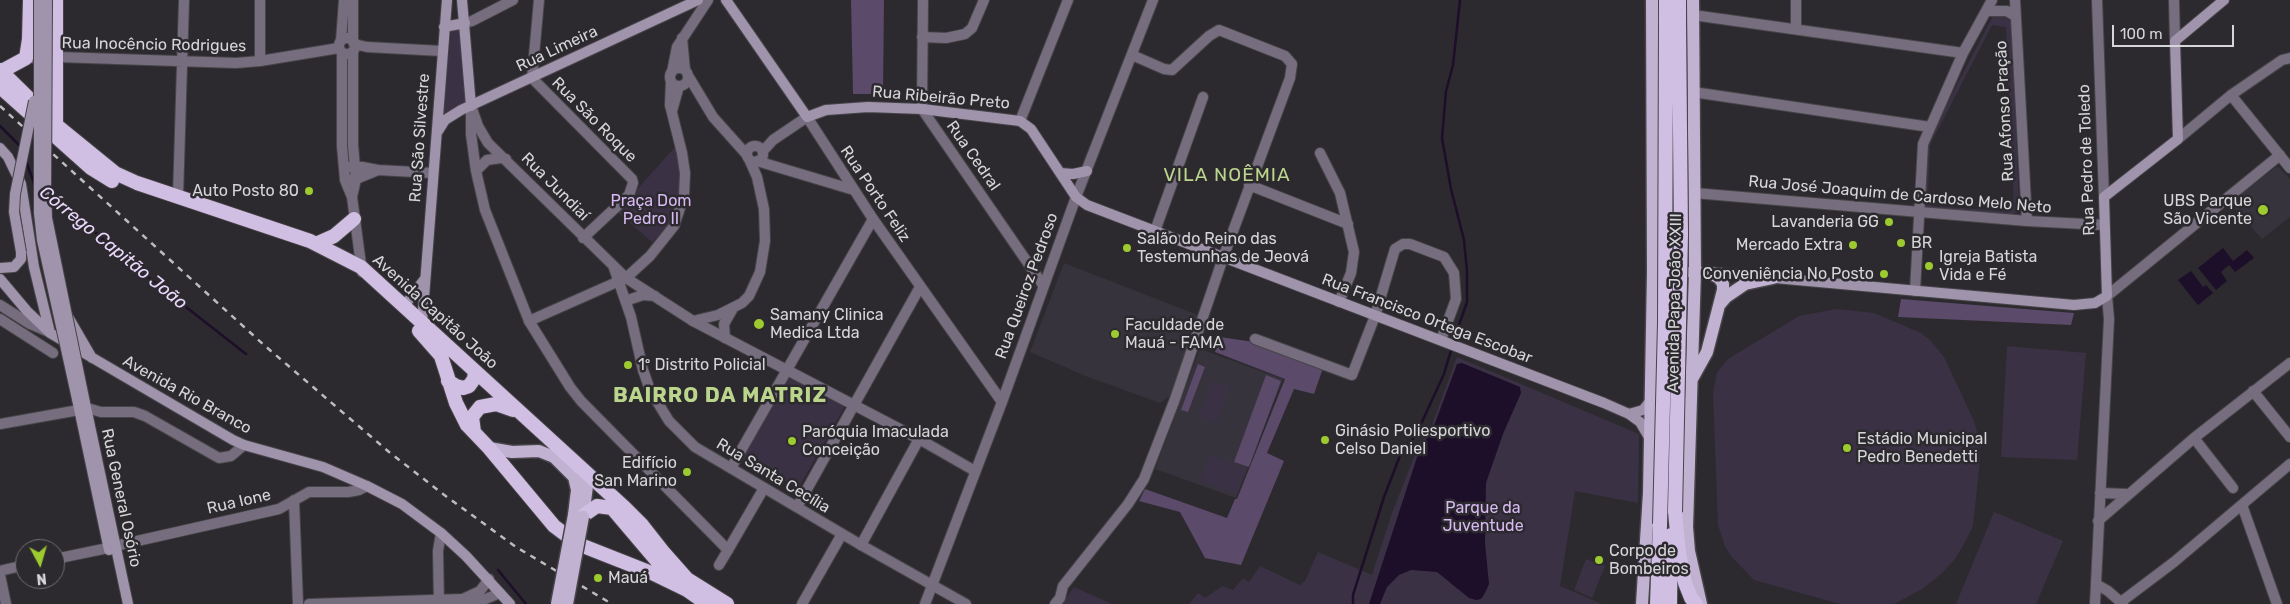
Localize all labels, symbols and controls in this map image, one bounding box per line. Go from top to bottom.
scale bar [2115,15,2238,47]
street label: Rua Limeira [513,22,601,76]
text: 100 m [2120,25,2162,43]
street label: Rua Inocêncio Rodrigues [61,34,247,56]
street label: Rua Afonso Pração [1992,40,2018,182]
street label: Rua São Silvestre [406,73,434,203]
street label: Rua São Roque [547,73,641,167]
street label: Rua Ribeirão Preto [871,82,1011,114]
street label: Rua Pedro de Toledo [2075,84,2099,236]
street label: Rua Cedral [942,117,1004,195]
street label: Rua Porto Feliz [836,142,914,246]
street label: Rua Jundiaí [517,149,593,225]
district label: VILA NOÊMIA [1162,165,1292,187]
street label: Rua José Joaquim de Cardoso Melo Neto [1748,172,2052,218]
place label: Auto Posto 80 [192,181,299,201]
water label: Córrego Capitão João [35,182,191,314]
marker: Auto Posto 80 [303,185,315,197]
park label: Praça Dom Pedro II [610,191,692,229]
place label: UBS Parque São Vicente [2163,191,2252,229]
marker: UBS Parque São Vicente [2256,203,2270,217]
street label: Rua Queiroz Pedroso [992,210,1062,362]
place label: Lavanderia GG [1771,212,1879,232]
street label: Avenida Papa João XXIII [1664,213,1686,393]
marker: Lavanderia GG [1883,216,1895,228]
place label: Salão do Reino das Testemunhas de Jeová [1137,229,1309,267]
place label: BR [1911,233,1932,253]
place label: Mercado Extra [1736,235,1843,255]
marker: BR [1895,237,1907,249]
marker: Mercado Extra [1847,239,1859,251]
marker: Salão do Reino das Testemunhas de Jeová [1121,242,1133,254]
place label: Igreja Batista Vida e Fé [1939,247,2037,285]
street label: Avenida Capitão João [368,251,502,373]
marker: Igreja Batista Vida e Fé [1923,260,1935,272]
place label: Conveniência No Posto [1702,264,1874,284]
marker: Conveniência No Posto [1878,268,1890,280]
street label: Rua Francisco Ortega Escobar [1319,270,1535,368]
place label: Samany Clinica Medica Ltda [770,305,884,343]
place label: Faculdade de Mauá - FAMA [1125,315,1224,353]
marker: Samany Clinica Medica Ltda [752,317,766,331]
marker: Faculdade de Mauá - FAMA [1109,328,1121,340]
street label: Avenida Rio Branco [119,352,255,438]
place label: 1º Distrito Policial [638,355,766,375]
marker: 1º Distrito Policial [622,359,634,371]
district label: BAIRRO DA MATRIZ [611,383,829,409]
place label: Ginásio Poliesportivo Celso Daniel [1335,421,1490,459]
place label: Paróquia Imaculada Conceição [802,422,949,460]
street label: Rua General Osório [97,427,145,569]
place label: Estádio Municipal Pedro Benedetti [1857,429,1987,467]
street label: Rua Santa Cecília [713,434,833,518]
marker: Ginásio Poliesportivo Celso Daniel [1319,434,1331,446]
marker: Paróquia Imaculada Conceição [786,435,798,447]
marker: Estádio Municipal Pedro Benedetti [1841,442,1853,454]
place label: Edifício San Marino [594,453,677,491]
marker: Edifício San Marino [681,466,693,478]
street label: Rua Ione [205,485,273,519]
park label: Parque da Juventude [1442,498,1524,536]
north arrow [15,539,65,589]
place label: Corpo de Bombeiros [1609,541,1689,579]
marker: Corpo de Bombeiros [1593,554,1605,566]
place label: Mauá [608,568,648,588]
text: N [36,569,47,587]
marker: Mauá [592,572,604,584]

